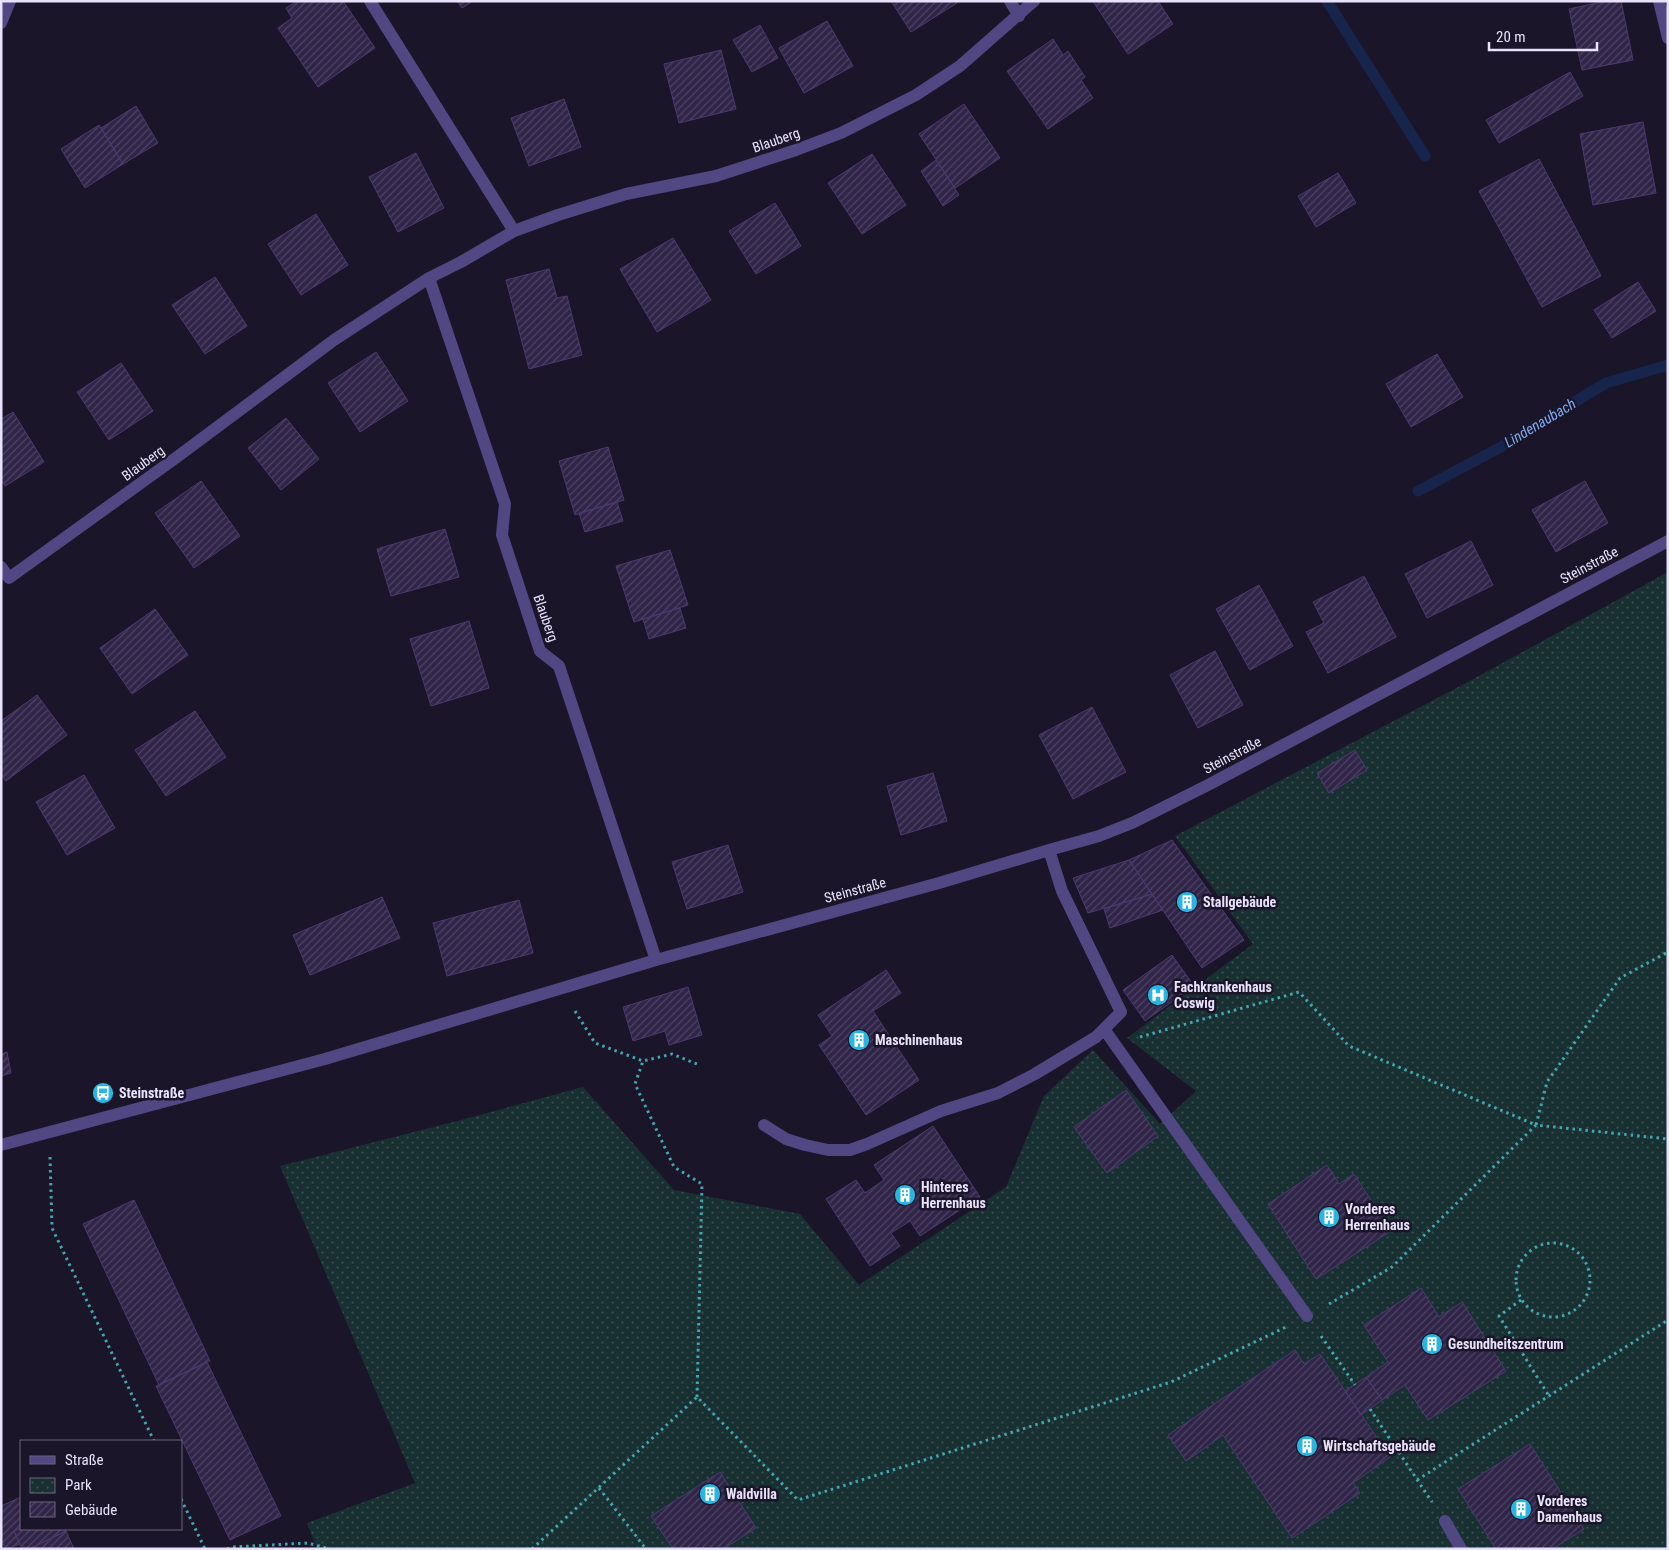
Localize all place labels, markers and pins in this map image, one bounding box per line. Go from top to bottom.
building icon: Stallgebäude [1175,890,1199,914]
place label: Stallgebäude [1203,894,1277,910]
place label: Fachkrankenhaus Coswig [1174,979,1272,1011]
hospital icon: Fachkrankenhaus Coswig [1146,983,1170,1007]
building icon: Maschinenhaus [847,1028,871,1052]
place label: Maschinenhaus [875,1032,963,1048]
bus stop icon: Steinstraße [91,1081,115,1105]
place label: Steinstraße [119,1085,184,1101]
place label: Hinteres Herrenhaus [921,1179,986,1211]
building icon: Hinteres Herrenhaus [893,1183,917,1207]
place label: Vorderes Herrenhaus [1345,1201,1410,1233]
building icon: Vorderes Herrenhaus [1317,1205,1341,1229]
building icon: Gesundheitszentrum [1420,1332,1444,1356]
place label: Gesundheitszentrum [1448,1336,1564,1352]
building icon: Wirtschaftsgebäude [1295,1434,1319,1458]
place label: Wirtschaftsgebäude [1323,1438,1436,1454]
building icon: Waldvilla [698,1482,722,1506]
place label: Waldvilla [726,1486,777,1502]
place label: Vorderes Damenhaus [1537,1493,1602,1525]
building icon: Vorderes Damenhaus [1509,1497,1533,1521]

